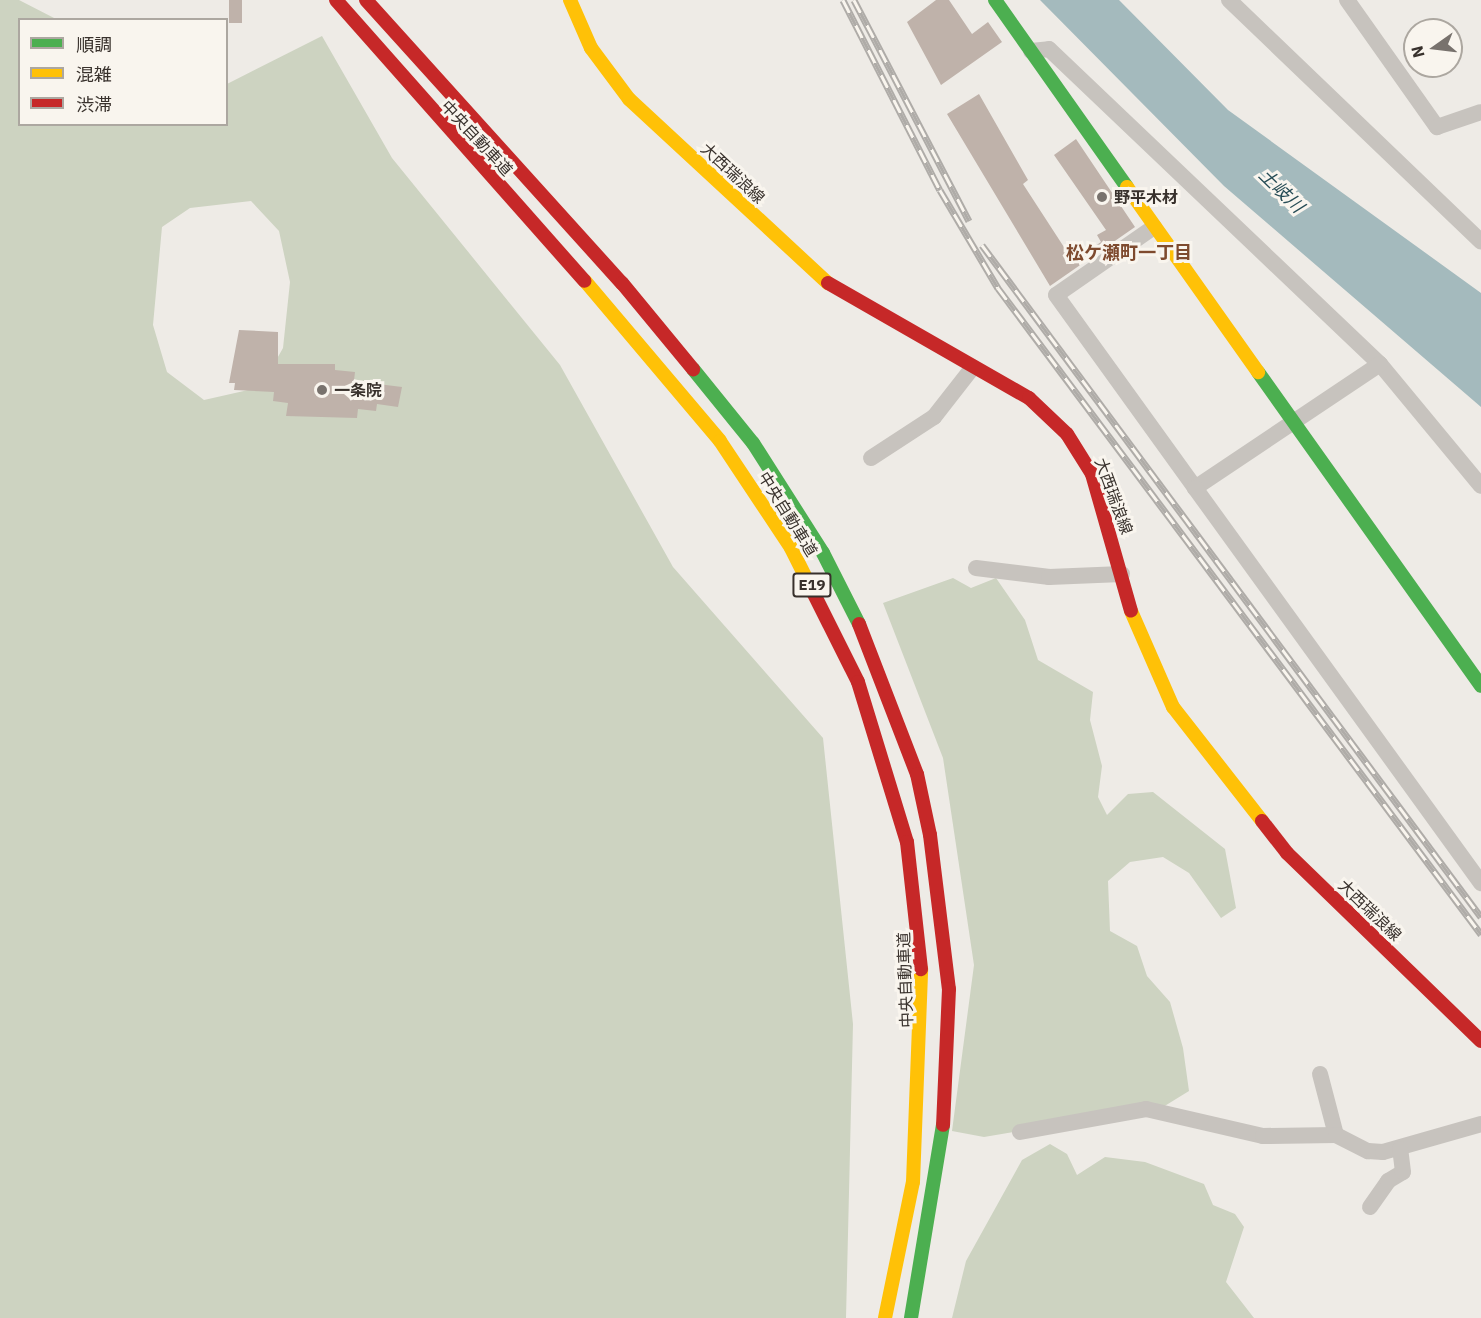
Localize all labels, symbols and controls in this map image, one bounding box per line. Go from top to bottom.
legend [18,18,228,126]
north arrow [1403,18,1463,78]
text: 順調 [76,33,112,56]
text: N [1406,44,1429,60]
text: 混雑 [76,63,112,86]
text: 渋滞 [76,93,112,116]
street label: 中央自動車道 [437,96,517,180]
street label: 大西瑞浪線 [697,139,769,207]
water label: 土岐川 [1254,164,1308,218]
place label: 野平木材 [1114,187,1178,207]
marker: 野平木材 [1095,190,1109,204]
district label: 松ケ瀬町一丁目 [1066,242,1192,264]
place label: 一条院 [334,380,382,400]
marker: 一条院 [315,383,329,397]
street label: 大西瑞浪線 [1091,455,1137,537]
street label: 中央自動車道 [754,468,822,560]
road number: E19 [791,573,833,597]
street label: 大西瑞浪線 [1335,875,1405,945]
street label: 中央自動車道 [894,932,916,1028]

